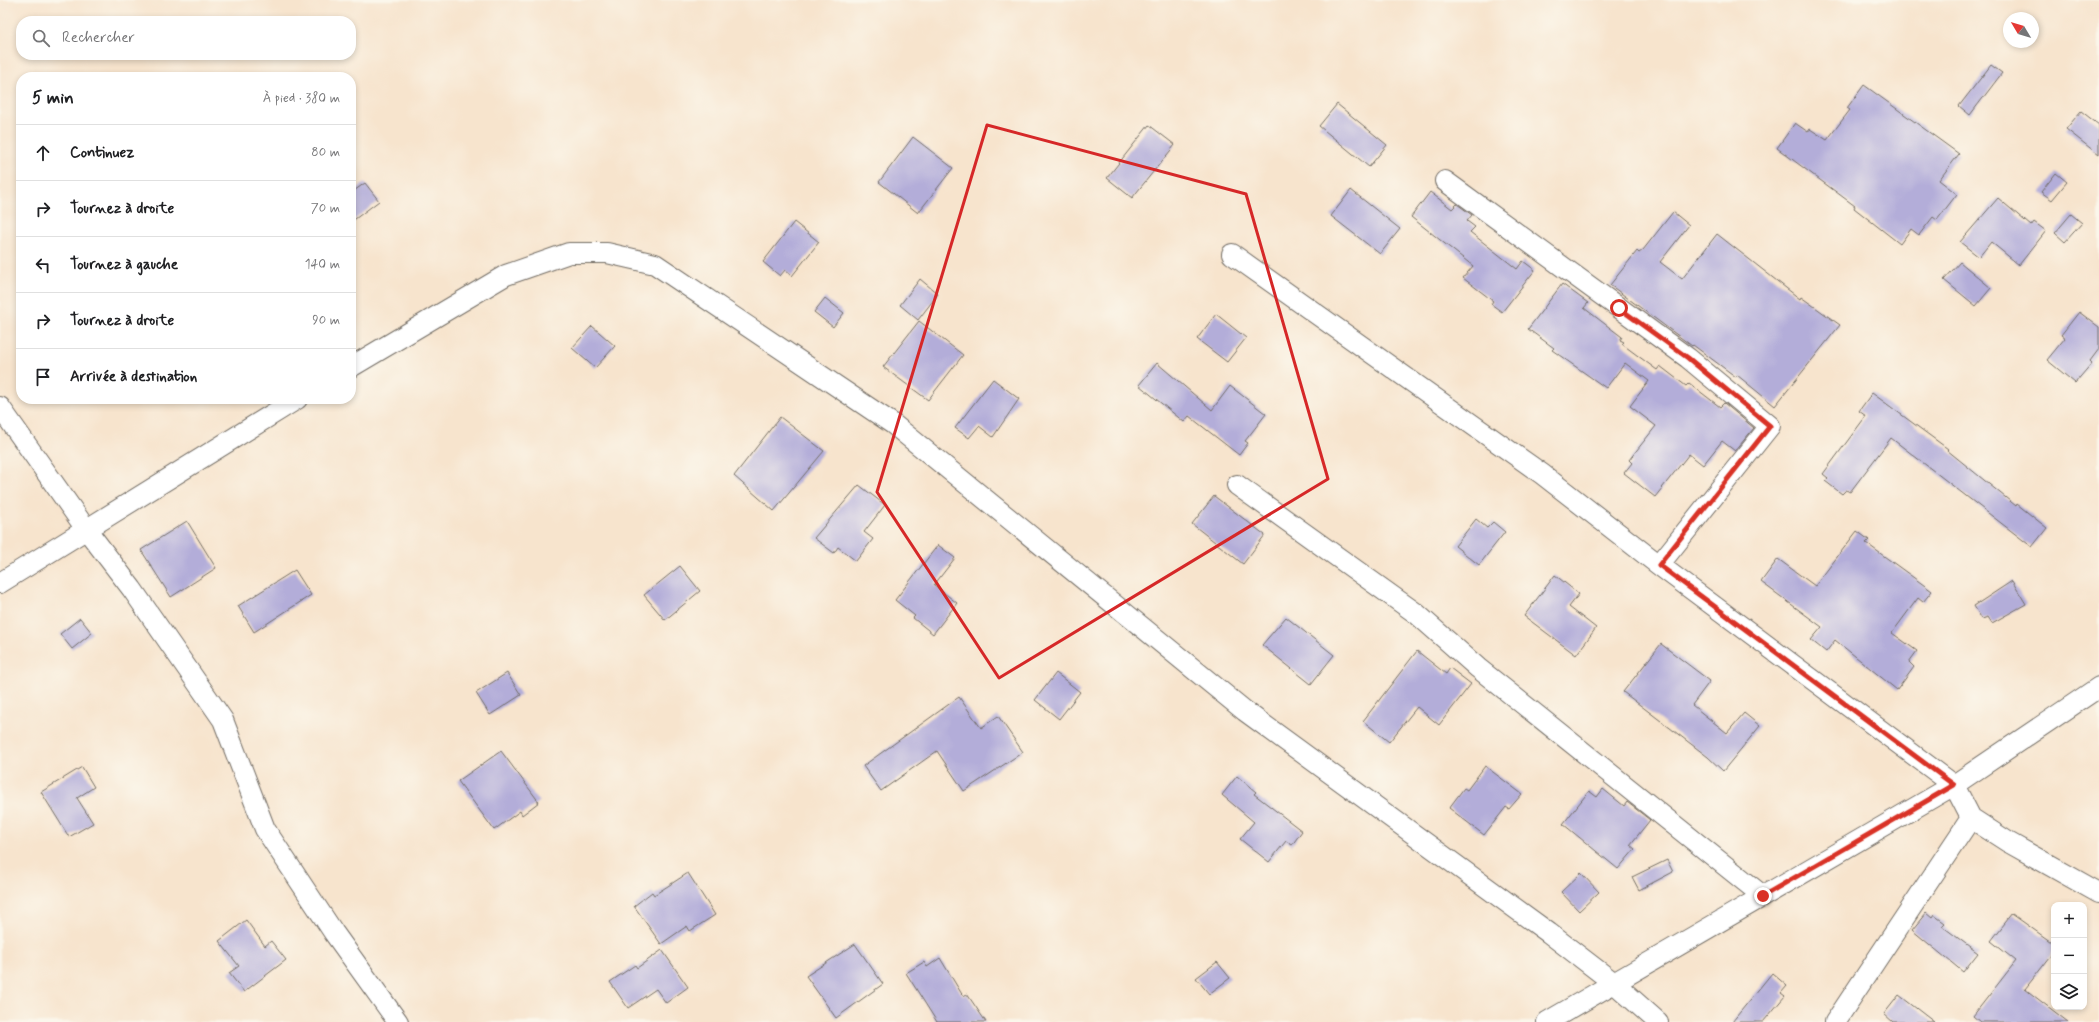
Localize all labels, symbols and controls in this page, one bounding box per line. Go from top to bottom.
north arrow [2003,12,2039,48]
search box [16,16,356,60]
icon: search [30,27,52,49]
text: Rechercher [62,28,135,48]
text: 5 min [32,87,74,109]
text: À pied · 380 m [263,90,340,107]
icon: ahead [32,142,54,164]
text: Continuez [70,143,134,163]
text: 80 m [311,144,340,161]
icon: right [32,198,54,220]
text: Tournez à droite [70,199,174,219]
text: 70 m [311,200,340,217]
icon: left [32,254,54,276]
text: Tournez à gauche [70,255,178,275]
text: 140 m [305,256,340,273]
route start [1610,299,1628,317]
icon: right [32,310,54,332]
text: Tournez à droite [70,311,174,331]
text: 90 m [312,312,340,329]
icon: arrive [32,366,54,388]
text: Arrivée à destination [70,367,197,387]
route end [1754,887,1772,905]
map controls [2051,902,2087,1010]
button: + [2051,902,2087,938]
button: − [2051,938,2087,974]
button: layers [2051,974,2087,1010]

